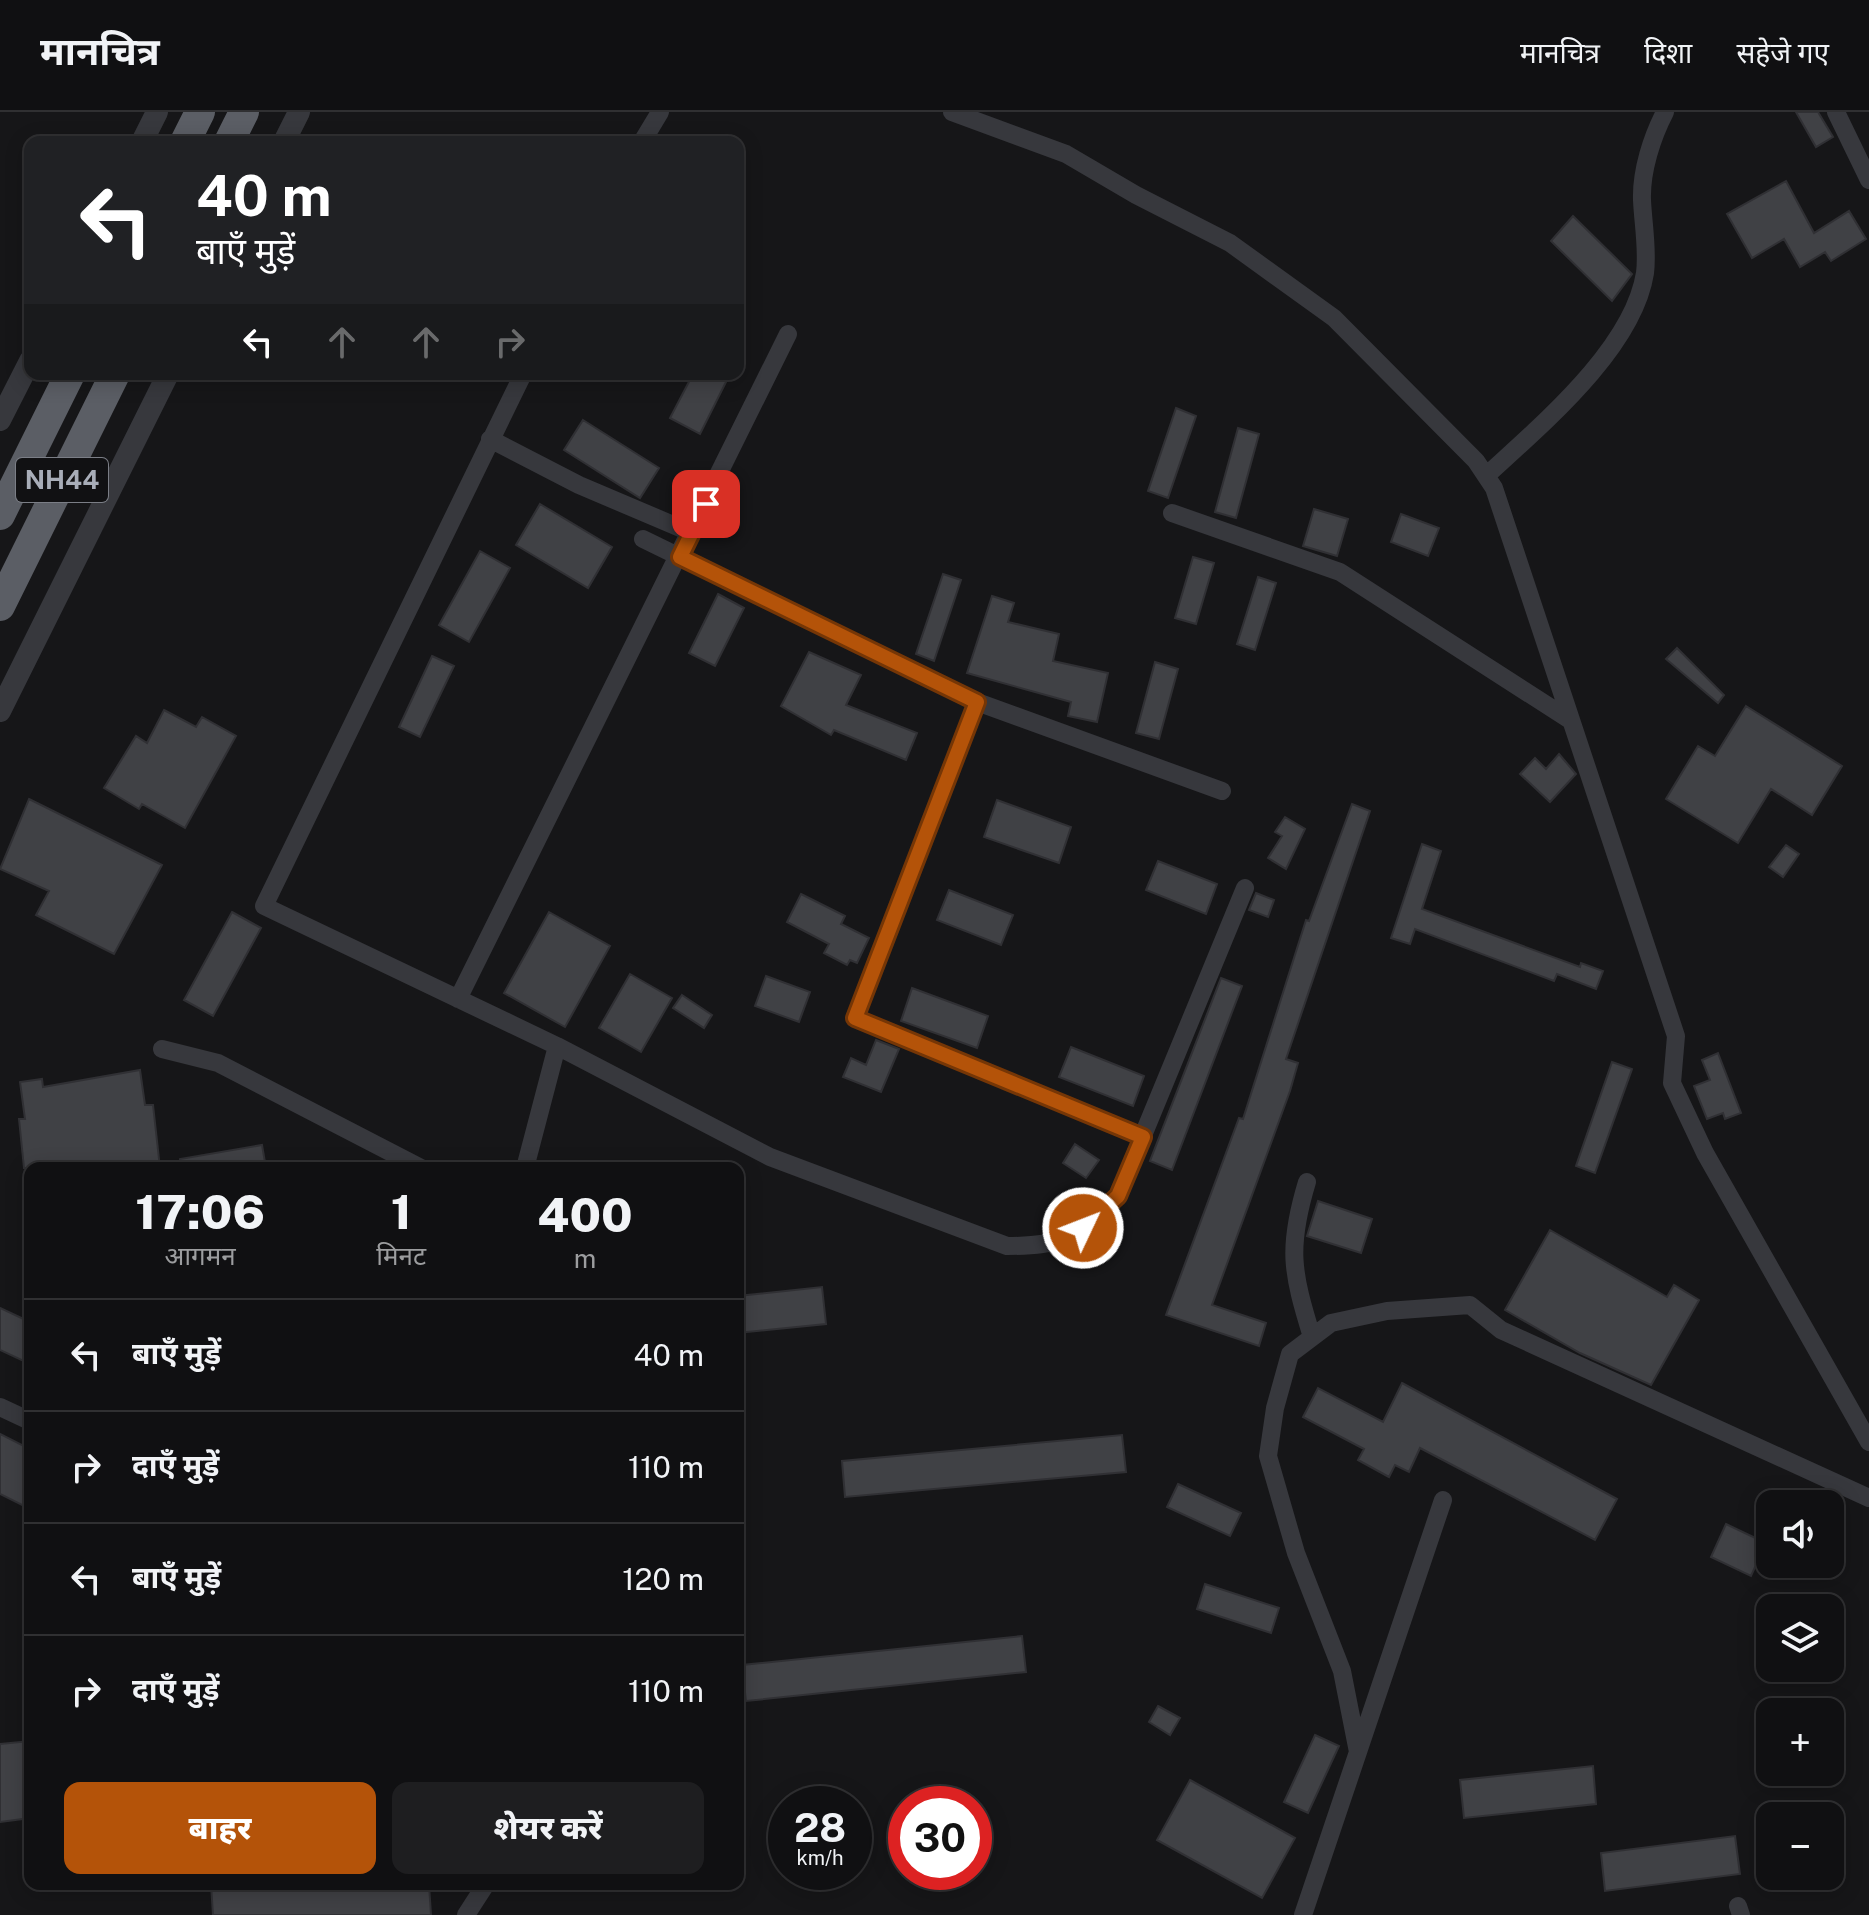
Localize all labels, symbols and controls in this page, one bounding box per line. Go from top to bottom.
text: मानचित्र [40,29,160,74]
text: मानचित्र [1520,36,1600,69]
text: दिशा [1644,36,1692,69]
text: सहेजे गए [1736,36,1829,69]
text: 40 m [196,163,332,229]
icon: left [64,168,168,272]
text: बाएँ मुड़ें [196,230,295,272]
icon: left [236,320,280,364]
icon: ahead [320,320,364,364]
icon: ahead [404,320,448,364]
icon: right [488,320,532,364]
road number: NH44 [16,458,108,502]
pin [672,470,740,538]
icon: arrive [684,482,728,526]
text: 17:06 [135,1183,265,1240]
text: 1 [391,1183,412,1240]
text: 400 [537,1186,633,1243]
position arrow [1041,1186,1125,1270]
text: आगमन [165,1240,236,1271]
text: मिनट [376,1240,426,1271]
text: m [574,1243,596,1274]
icon: left [64,1333,108,1377]
text: बाएँ मुड़ें [132,1335,221,1371]
text: 40 m [634,1337,704,1373]
icon: right [64,1445,108,1489]
text: दाएँ मुड़ें [132,1447,219,1483]
text: 110 m [628,1449,704,1485]
map controls [1756,1490,1844,1890]
button: sound [1756,1490,1844,1578]
icon: left [64,1557,108,1601]
text: बाएँ मुड़ें [132,1559,221,1595]
text: 120 m [622,1561,704,1597]
button: layers [1756,1594,1844,1682]
icon: right [64,1669,108,1713]
text: दाएँ मुड़ें [132,1671,219,1707]
text: 110 m [628,1673,704,1709]
button: + [1756,1698,1844,1786]
button: बाहर [64,1782,376,1874]
button: शेयर करें [392,1782,704,1874]
speed limit sign: 30 [888,1786,992,1890]
button: − [1756,1802,1844,1890]
text: 28 [794,1804,846,1851]
text: km/h [796,1846,844,1870]

